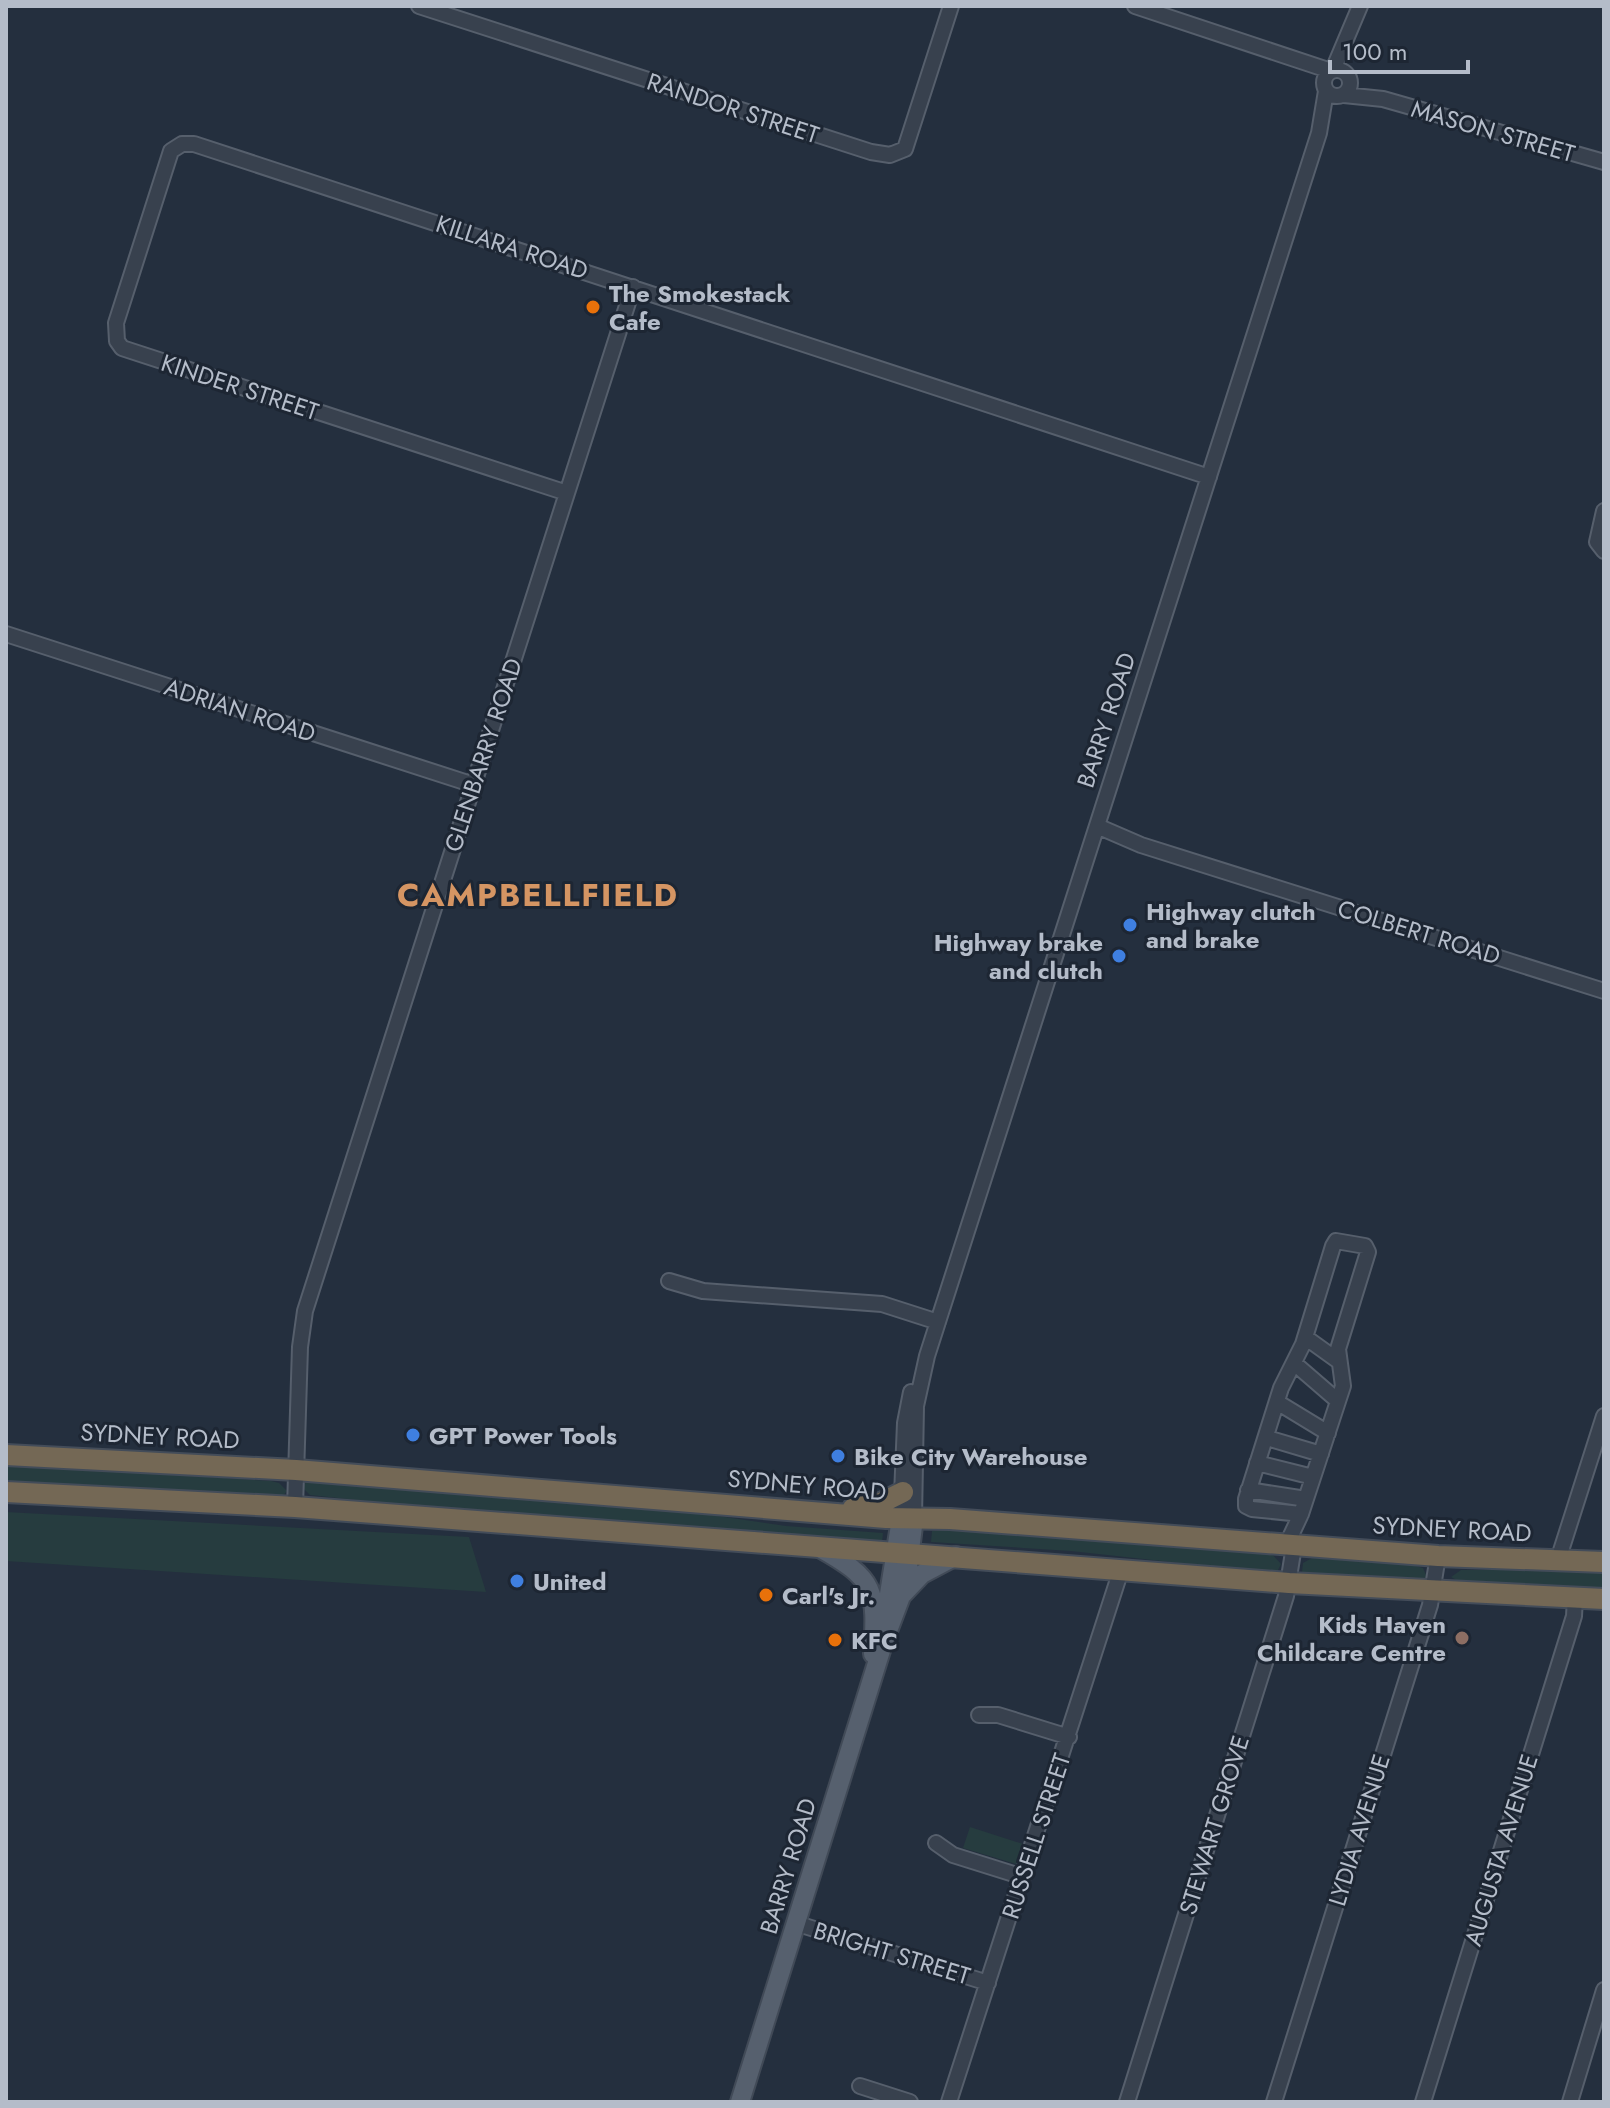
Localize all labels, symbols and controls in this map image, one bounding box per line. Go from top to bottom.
scale bar [1330,24,1468,74]
text: 100 m [1342,34,1408,69]
street label: RANDOR STREET [642,64,824,152]
street label: MASON STREET [1407,91,1579,171]
street label: KILLARA ROAD [431,206,593,288]
place label: The Smokestack Cafe [609,276,791,339]
marker: The Smokestack Cafe [584,298,602,316]
street label: KINDER STREET [157,345,323,429]
street label: BARRY ROAD [1068,648,1144,792]
street label: GLENBARRY ROAD [435,654,531,856]
street label: ADRIAN ROAD [160,669,320,751]
district label: CAMPBELLFIELD [397,872,679,918]
street label: COLBERT ROAD [1333,891,1505,973]
place label: Highway clutch and brake [1146,894,1316,957]
marker: Highway clutch and brake [1121,916,1139,934]
place label: Highway brake and clutch [934,925,1103,988]
marker: Highway brake and clutch [1110,947,1128,965]
street label: SYDNEY ROAD [80,1414,240,1458]
place label: GPT Power Tools [429,1418,617,1453]
marker: GPT Power Tools [404,1426,422,1444]
place label: Bike City Warehouse [854,1439,1087,1474]
marker: Bike City Warehouse [829,1447,847,1465]
street label: SYDNEY ROAD [726,1461,888,1509]
street label: SYDNEY ROAD [1372,1507,1532,1551]
place label: United [533,1564,606,1599]
marker: United [508,1572,526,1590]
place label: Carl's Jr. [782,1578,875,1613]
marker: Carl's Jr. [757,1586,775,1604]
place label: Kids Haven Childcare Centre [1257,1607,1446,1670]
place label: KFC [851,1623,898,1658]
marker: Kids Haven Childcare Centre [1453,1629,1471,1647]
marker: KFC [826,1631,844,1649]
street label: STEWART GROVE [1170,1731,1258,1919]
street label: RUSSELL STREET [993,1749,1079,1923]
street label: LYDIA AVENUE [1319,1750,1399,1910]
street label: AUGUSTA AVENUE [1455,1750,1547,1950]
street label: BARRY ROAD [751,1794,825,1938]
street label: BRIGHT STREET [809,1913,975,1993]

